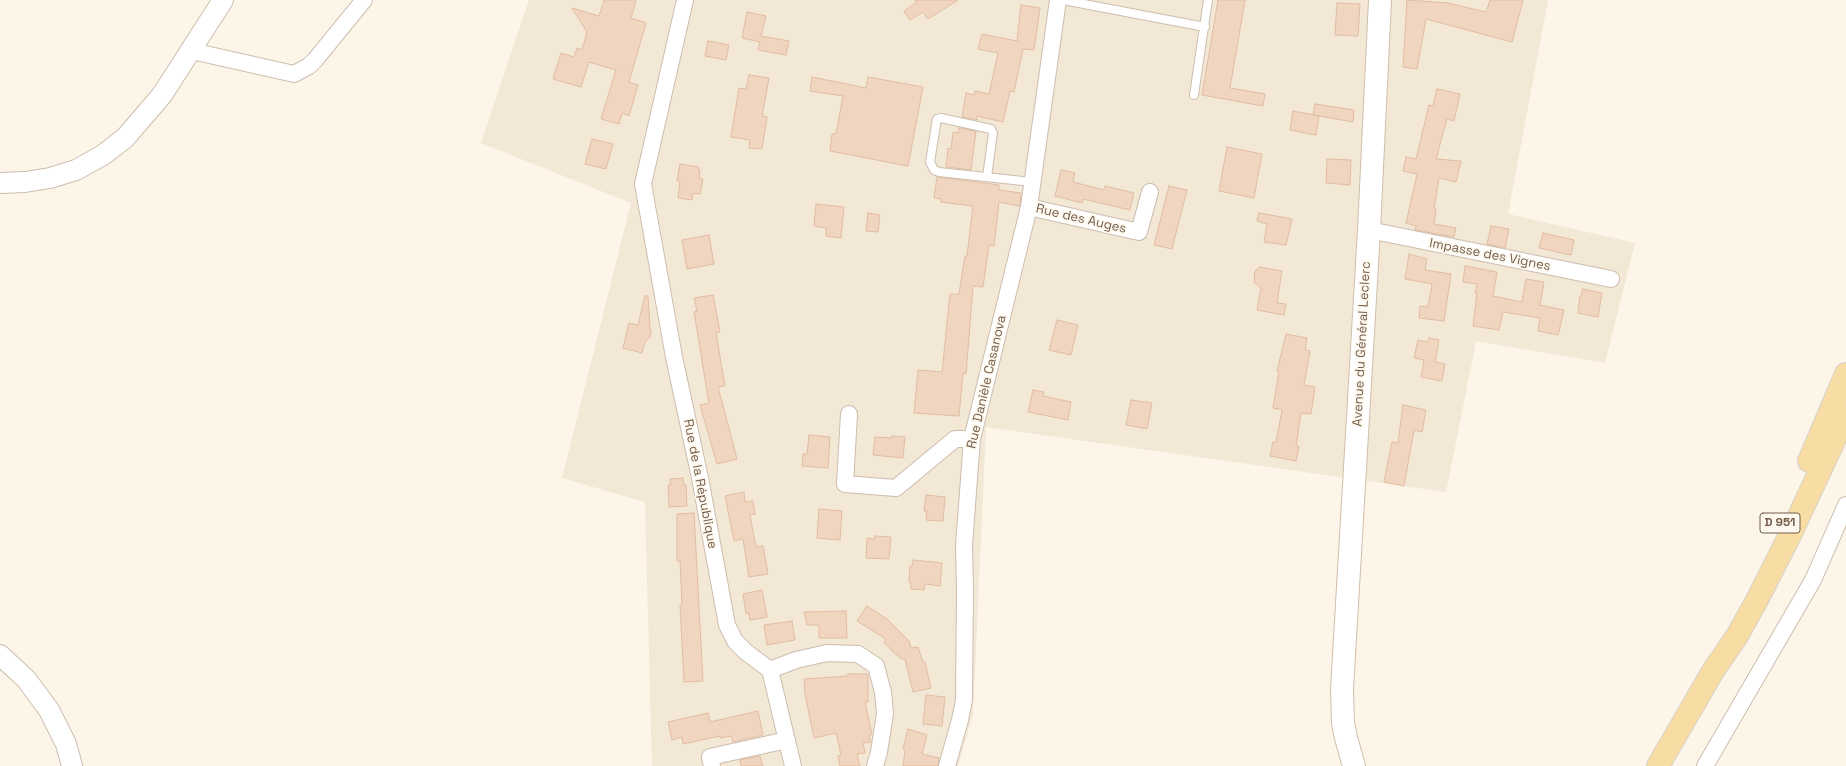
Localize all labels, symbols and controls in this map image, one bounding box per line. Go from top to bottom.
street label: Rue des Auges [1034,201,1128,237]
street label: Impasse des Vignes [1428,236,1552,274]
street label: Avenue du Général Leclerc [1350,261,1374,427]
street label: Rue Danièle Casanova [964,314,1010,450]
street label: Rue de la République [680,418,720,550]
road number: D 951 [1760,513,1800,533]

